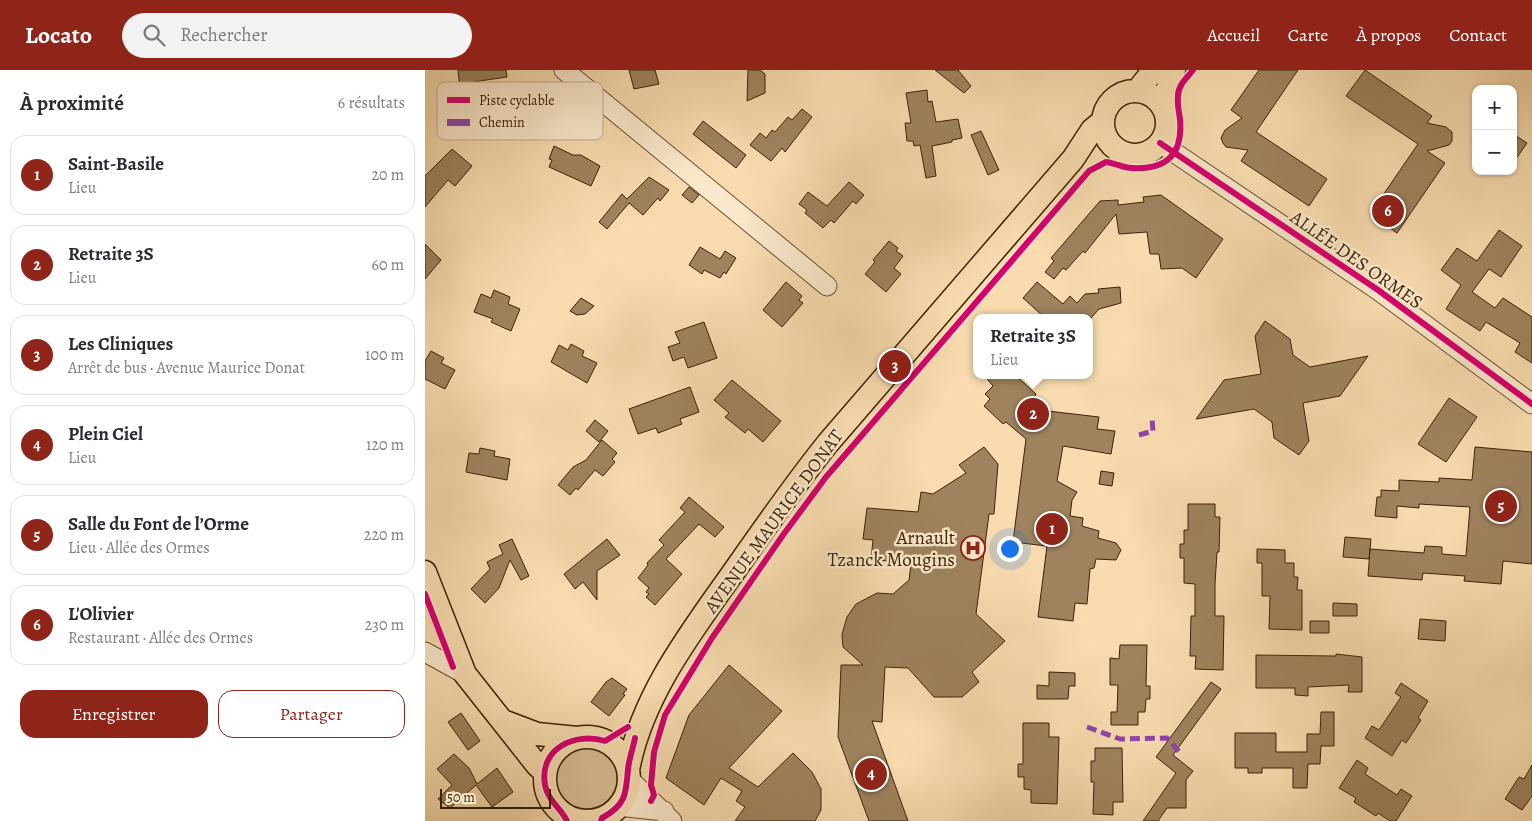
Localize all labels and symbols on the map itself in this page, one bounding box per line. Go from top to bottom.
legend [437,82,603,140]
text: Piste cyclable [479,91,554,110]
text: Chemin [479,113,525,132]
pin: 6 [1372,192,1404,230]
street label: ALLÉE DES ORMES [1284,204,1428,315]
pin: 3 [879,347,911,385]
pin: 2 [1017,395,1049,433]
street label: AVENUE MAURICE DONAT [698,424,850,619]
pin: 5 [1485,487,1517,525]
pin: 1 [1036,510,1068,548]
place label: Arnault Tzanck Mougins [828,525,955,573]
hospital icon: Arnault Tzanck Mougins [960,535,986,561]
your location [997,536,1023,562]
pin: 4 [855,755,887,793]
scale bar [440,786,551,809]

